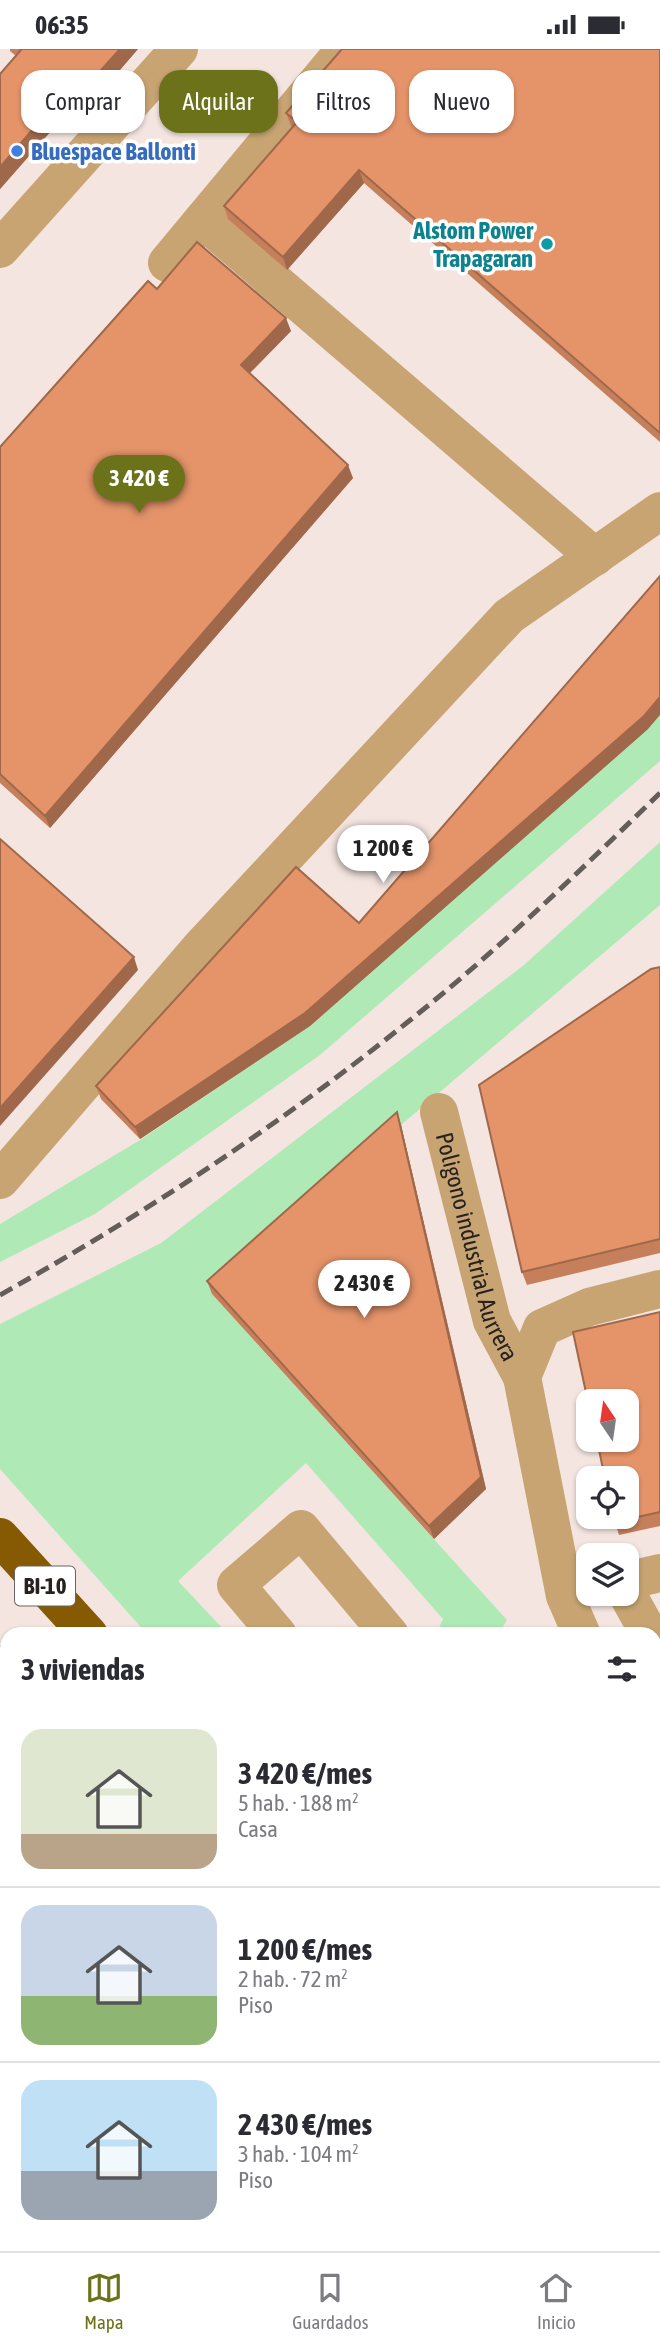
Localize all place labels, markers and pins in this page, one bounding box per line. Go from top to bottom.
place label: Bluespace Ballonti [31,138,196,165]
marker: Bluespace Ballonti [9,143,25,159]
place label: Alstom Power Trapagaran [412,217,534,272]
marker: Alstom Power Trapagaran [539,236,555,252]
pin: 3 420 € [74,455,204,515]
pin: 1 200 € [318,825,448,885]
pin: 2 430 € [299,1261,429,1320]

